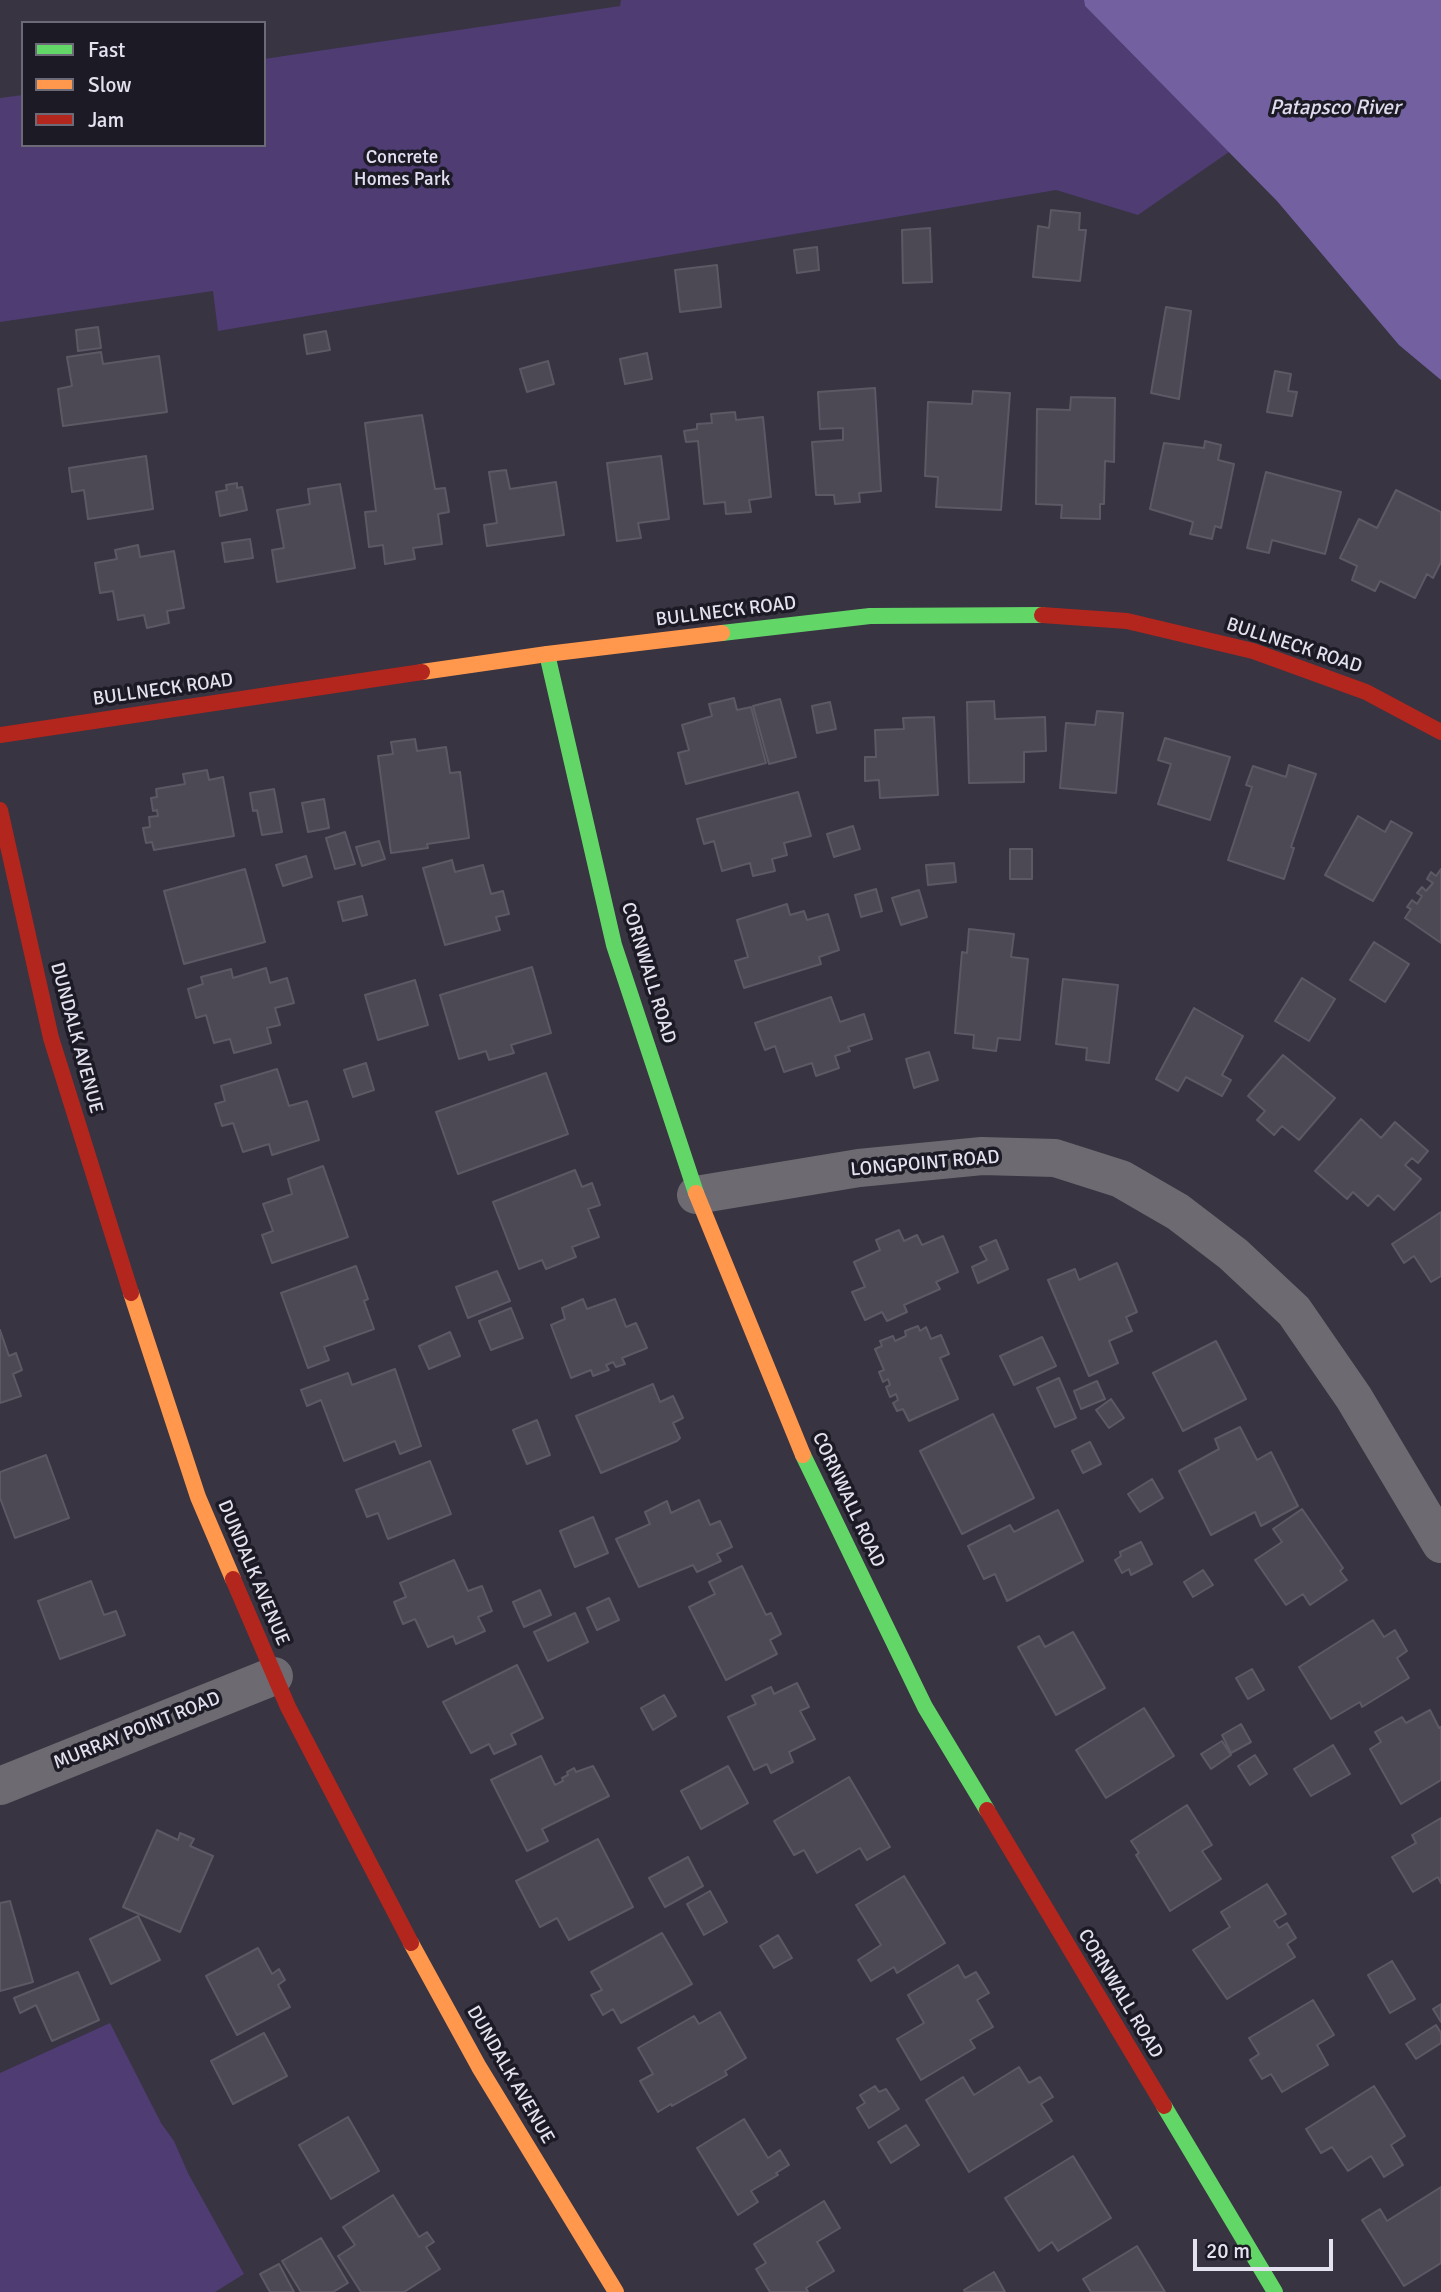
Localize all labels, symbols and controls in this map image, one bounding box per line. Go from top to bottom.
legend [21,21,266,147]
text: Fast [88,37,125,63]
text: Slow [88,72,132,98]
water label: Patapsco River [1269,95,1401,121]
text: Jam [88,107,124,133]
park label: Concrete Homes Park [354,147,450,191]
street label: BULLNECK ROAD [654,592,798,632]
street label: BULLNECK ROAD [1223,613,1365,679]
street label: BULLNECK ROAD [91,669,235,711]
street label: CORNWALL ROAD [616,900,680,1046]
street label: DUNDALK AVENUE [45,960,107,1116]
street label: LONGPOINT ROAD [849,1146,1001,1182]
street label: CORNWALL ROAD [807,1429,889,1571]
street label: DUNDALK AVENUE [212,1497,294,1649]
street label: MURRAY POINT ROAD [50,1687,224,1775]
street label: CORNWALL ROAD [1073,1925,1167,2063]
street label: DUNDALK AVENUE [461,2002,559,2148]
scale bar [1196,2226,1336,2270]
text: 20 m [1206,2238,1250,2264]

